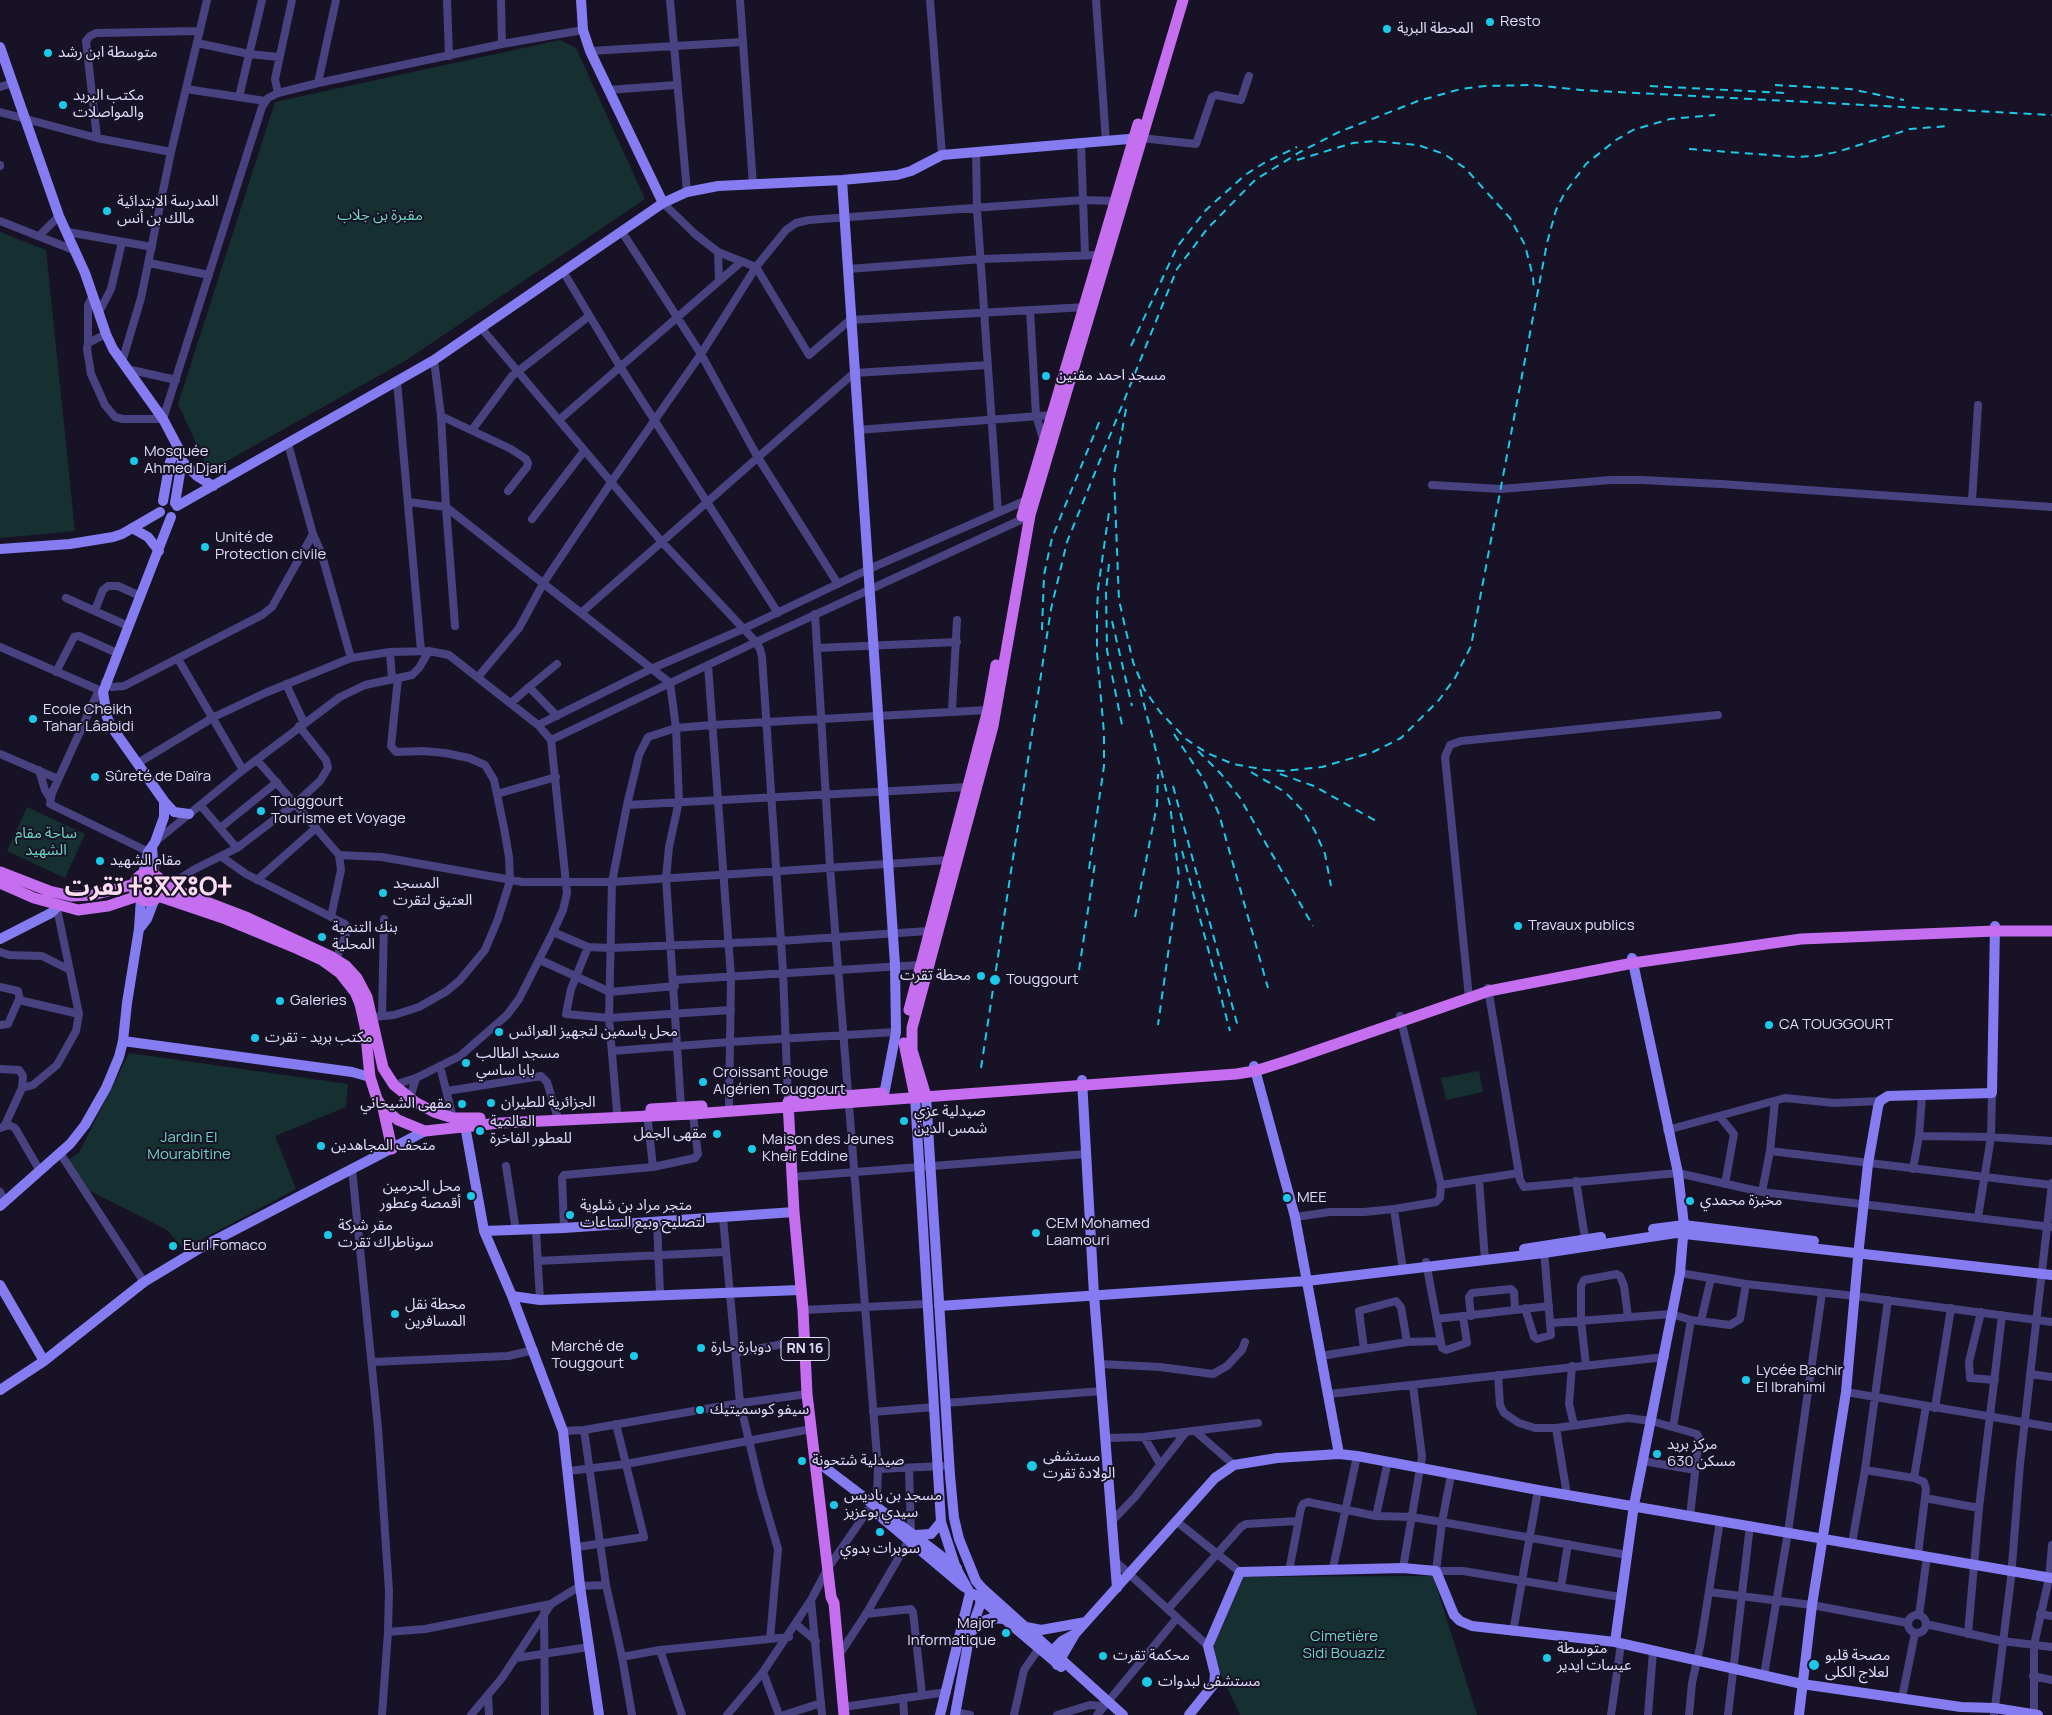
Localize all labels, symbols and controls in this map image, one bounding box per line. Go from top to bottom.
place label: Resto [1500,13,1541,31]
marker: Resto [1484,16,1496,28]
place label: المحطة البرية [1397,20,1474,38]
marker: المحطة البرية [1381,23,1393,35]
place label: متوسطة ابن رشد [58,44,158,62]
marker: متوسطة ابن رشد [42,47,54,59]
place label: مكتب البريد والمواصلات [73,87,144,122]
marker: مكتب البريد والمواصلات [57,99,69,111]
place label: المدرسة الابتدائية مالك بن أنس [117,193,219,228]
marker: المدرسة الابتدائية مالك بن أنس [101,205,113,217]
park label: مقبرة بن جلاب [337,207,423,225]
place label: مسجد احمد مقنين [1056,367,1166,385]
marker: مسجد احمد مقنين [1040,370,1052,382]
place label: Mosquée Ahmed Djari [144,443,227,478]
marker: Mosquée Ahmed Djari [128,455,140,467]
place label: Unité de Protection civile [215,529,326,564]
marker: Unité de Protection civile [199,541,211,553]
place label: Ecole Cheikh Tahar Lâabidi [43,701,134,736]
marker: Ecole Cheikh Tahar Lâabidi [27,713,39,725]
place label: Sûreté de Daïra [105,768,211,786]
marker: Sûreté de Daïra [89,771,101,783]
place label: Touggourt Tourisme et Voyage [271,793,406,828]
marker: Touggourt Tourisme et Voyage [255,805,267,817]
park label: ساحة مقام الشهيد [15,825,77,860]
place label: مقام الشهيد [110,852,181,870]
marker: مقام الشهيد [94,855,106,867]
district label: تقرت ⵜⵓⴳⴳⵓⵔⵜ [64,873,232,903]
place label: المسجد العتيق لتقرت [393,875,472,910]
marker: المسجد العتيق لتقرت [377,887,389,899]
place label: Travaux publics [1528,917,1635,935]
place label: بنك التنمية المحلية [332,919,398,954]
marker: Travaux publics [1512,920,1524,932]
marker: بنك التنمية المحلية [316,931,328,943]
place label: محطة تقرت [900,967,971,985]
marker: محطة تقرت [975,970,987,982]
place label: Touggourt [1006,971,1078,989]
marker: Touggourt [988,973,1002,987]
place label: Galeries [290,992,347,1010]
marker: Galeries [274,995,286,1007]
place label: CA TOUGGOURT [1779,1016,1893,1034]
marker: CA TOUGGOURT [1763,1019,1775,1031]
place label: محل ياسمين لتجهيز العرائس [509,1023,678,1041]
marker: محل ياسمين لتجهيز العرائس [493,1026,505,1038]
place label: مكتب بريد - تقرت [265,1029,373,1047]
marker: مكتب بريد - تقرت [249,1032,261,1044]
place label: مسجد الطالب بابا ساسي [476,1045,560,1080]
marker: مسجد الطالب بابا ساسي [460,1057,472,1069]
place label: Croissant Rouge Algérien Touggourt [713,1064,846,1099]
marker: Croissant Rouge Algérien Touggourt [697,1076,709,1088]
place label: الجزائرية للطيران [501,1094,596,1112]
place label: مقهى الشيحاني [360,1095,452,1113]
marker: الجزائرية للطيران [485,1097,497,1109]
marker: مقهى الشيحاني [456,1098,468,1110]
place label: صيدلية عزي شمس الدين [914,1103,987,1138]
place label: العالمية للعطور الفاخرة [490,1113,572,1148]
marker: صيدلية عزي شمس الدين [898,1115,910,1127]
marker: العالمية للعطور الفاخرة [474,1125,486,1137]
place label: مقهى الجمل [633,1125,707,1143]
marker: مقهى الجمل [711,1128,723,1140]
park label: Jardin El Mourabitine [147,1129,231,1164]
place label: Maison des Jeunes Kheir Eddine [762,1131,894,1166]
place label: متحف المجاهدين [331,1137,436,1155]
marker: متحف المجاهدين [315,1140,327,1152]
marker: Maison des Jeunes Kheir Eddine [746,1143,758,1155]
place label: محل الحرمين أقمصة وعطور [380,1178,461,1213]
place label: MEE [1297,1189,1327,1207]
marker: محل الحرمين أقمصة وعطور [465,1190,477,1202]
marker: MEE [1281,1192,1293,1204]
place label: مخبزة محمدي [1700,1192,1782,1210]
marker: مخبزة محمدي [1684,1195,1696,1207]
place label: متجر مراد بن شلوية لتصليح وبيع الساعات [580,1197,705,1232]
marker: متجر مراد بن شلوية لتصليح وبيع الساعات [564,1209,576,1221]
place label: CEM Mohamed Laamouri [1046,1215,1150,1250]
place label: مقر شركة سوناطراك تقرت [338,1217,434,1252]
marker: CEM Mohamed Laamouri [1030,1227,1042,1239]
marker: مقر شركة سوناطراك تقرت [322,1229,334,1241]
place label: Eurl Fomaco [183,1237,267,1255]
marker: Eurl Fomaco [167,1240,179,1252]
place label: محطة نقل المسافرين [405,1296,466,1331]
marker: محطة نقل المسافرين [389,1308,401,1320]
place label: Marché de Touggourt [551,1338,624,1373]
road number: RN 16 [781,1338,829,1360]
place label: دوبارة حارة [711,1339,771,1357]
marker: دوبارة حارة [695,1342,707,1354]
marker: Marché de Touggourt [628,1350,640,1362]
place label: Lycée Bachir El Ibrahimi [1756,1362,1843,1397]
marker: Lycée Bachir El Ibrahimi [1740,1374,1752,1386]
place label: سيفو كوسميتيك [710,1401,809,1419]
marker: سيفو كوسميتيك [694,1404,706,1416]
place label: مركز بريد 630 مسكن [1667,1436,1736,1471]
place label: مستشفى الولادة تقرت [1043,1448,1115,1483]
marker: مركز بريد 630 مسكن [1651,1448,1663,1460]
place label: صيدلية شتحونة [812,1452,904,1470]
marker: صيدلية شتحونة [796,1455,808,1467]
marker: مستشفى الولادة تقرت [1025,1459,1039,1473]
place label: مسجد بن باديس سيدي بوعزيز [844,1487,942,1522]
marker: مسجد بن باديس سيدي بوعزيز [828,1499,840,1511]
marker: سوبرات بدوي [874,1526,886,1538]
place label: سوبرات بدوي [840,1540,920,1558]
place label: Major Informatique [907,1615,996,1650]
marker: Major Informatique [1000,1627,1012,1639]
park label: Cimetière Sidi Bouaziz [1303,1628,1385,1663]
place label: متوسطة عيسات ايدير [1557,1640,1632,1675]
place label: محكمة تقرت [1113,1647,1190,1665]
place label: مصحة قلبو لعلاج الكلى [1825,1647,1890,1682]
marker: محكمة تقرت [1097,1650,1109,1662]
marker: متوسطة عيسات ايدير [1541,1652,1553,1664]
marker: مصحة قلبو لعلاج الكلى [1807,1658,1821,1672]
place label: مستشفى لبدوات [1158,1673,1261,1691]
marker: مستشفى لبدوات [1140,1675,1154,1689]

